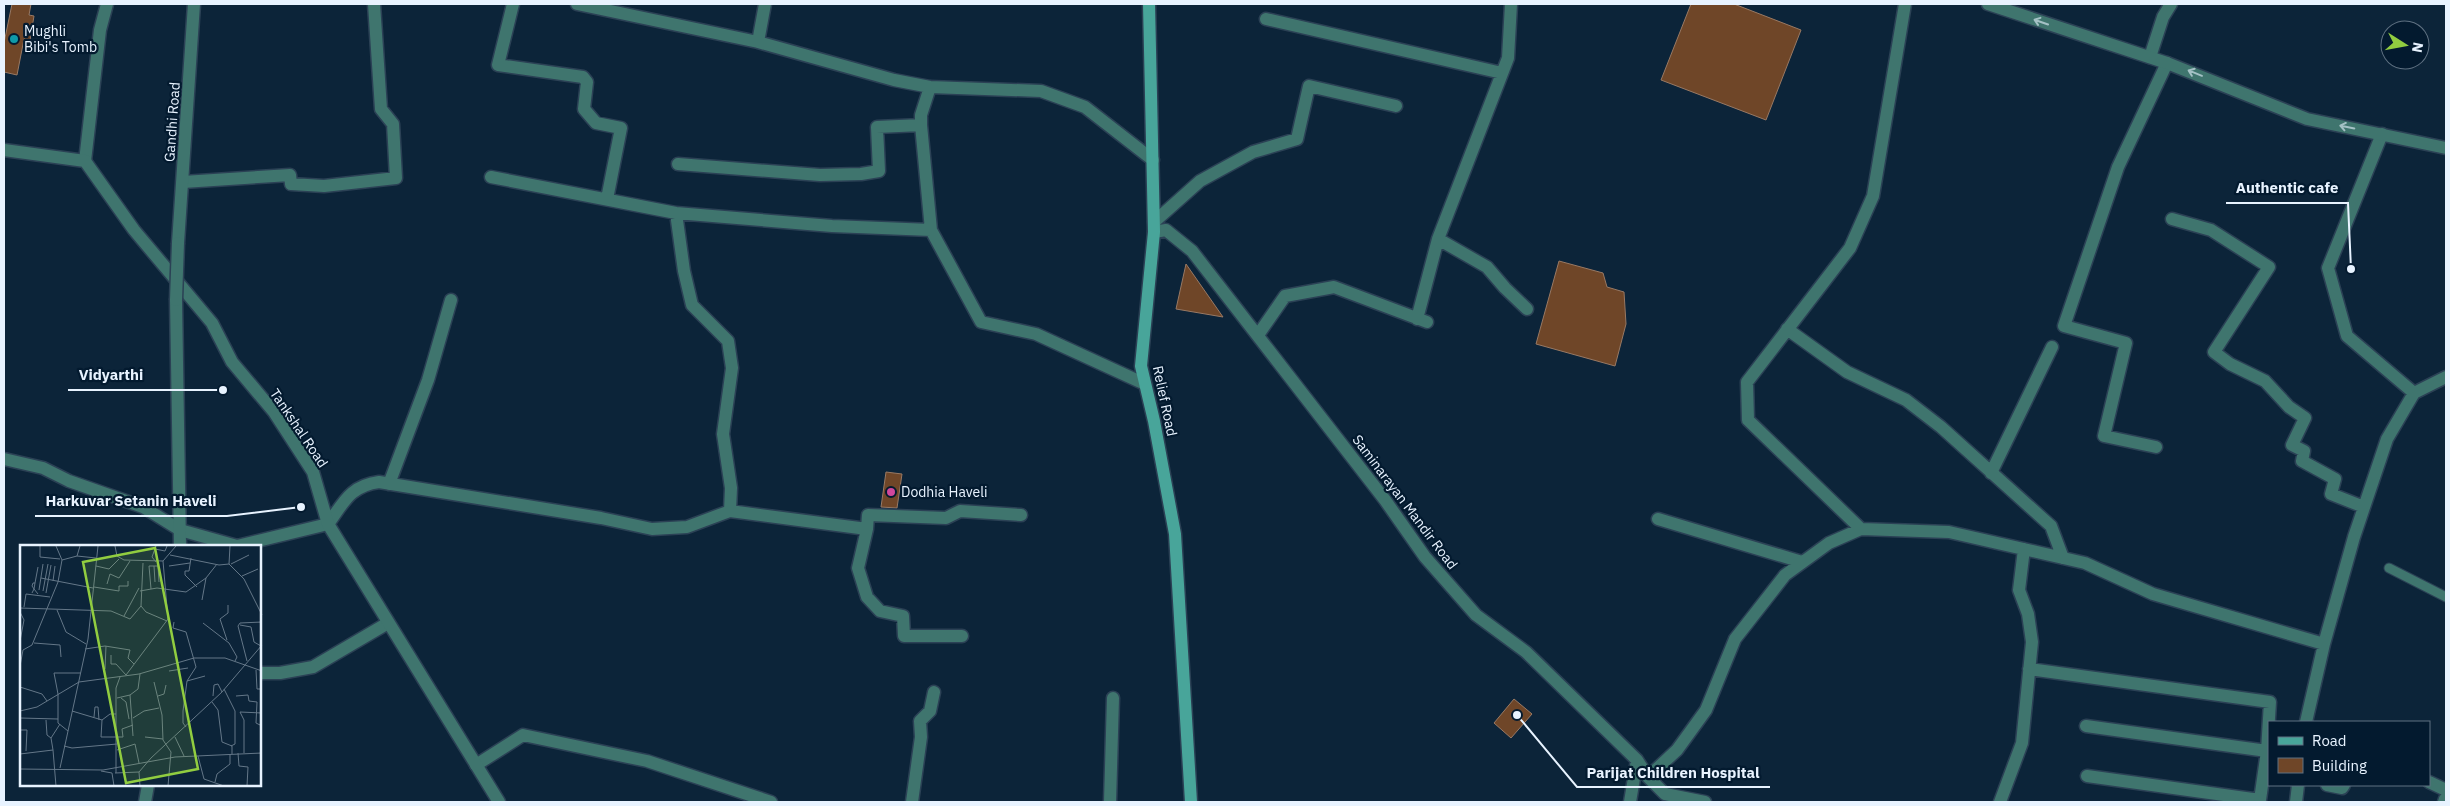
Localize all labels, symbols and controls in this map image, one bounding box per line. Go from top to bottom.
one-way arrow [2033,17,2049,26]
north arrow [2380,20,2430,70]
place label: Mughli Bibi's Tomb [24,22,97,56]
marker: Mughli Bibi's Tomb [8,33,20,45]
text: N [2408,41,2428,54]
one-way arrow [2187,68,2202,77]
street label: Gandhi Road [160,81,184,163]
one-way arrow [2340,122,2356,132]
callout: Authentic cafe [2226,173,2348,203]
text: Authentic cafe [2236,178,2338,197]
callout: Vidyarthi [68,360,153,390]
street label: Relief Road [1149,364,1181,438]
text: Vidyarthi [79,365,143,384]
street label: Tankshal Road [266,385,332,471]
street label: Saminarayan Mandir Road [1349,431,1461,573]
place label: Dodhia Haveli [901,483,988,501]
callout: Harkuvar Setanin Haveli [35,486,227,516]
marker: Dodhia Haveli [885,486,897,498]
text: Harkuvar Setanin Haveli [45,491,217,510]
inset map [20,545,261,786]
legend [2268,721,2430,786]
text: Road [2312,731,2347,750]
text: Building [2312,756,2367,775]
callout: Parijat Children Hospital [1577,757,1770,787]
text: Parijat Children Hospital [1586,763,1760,782]

